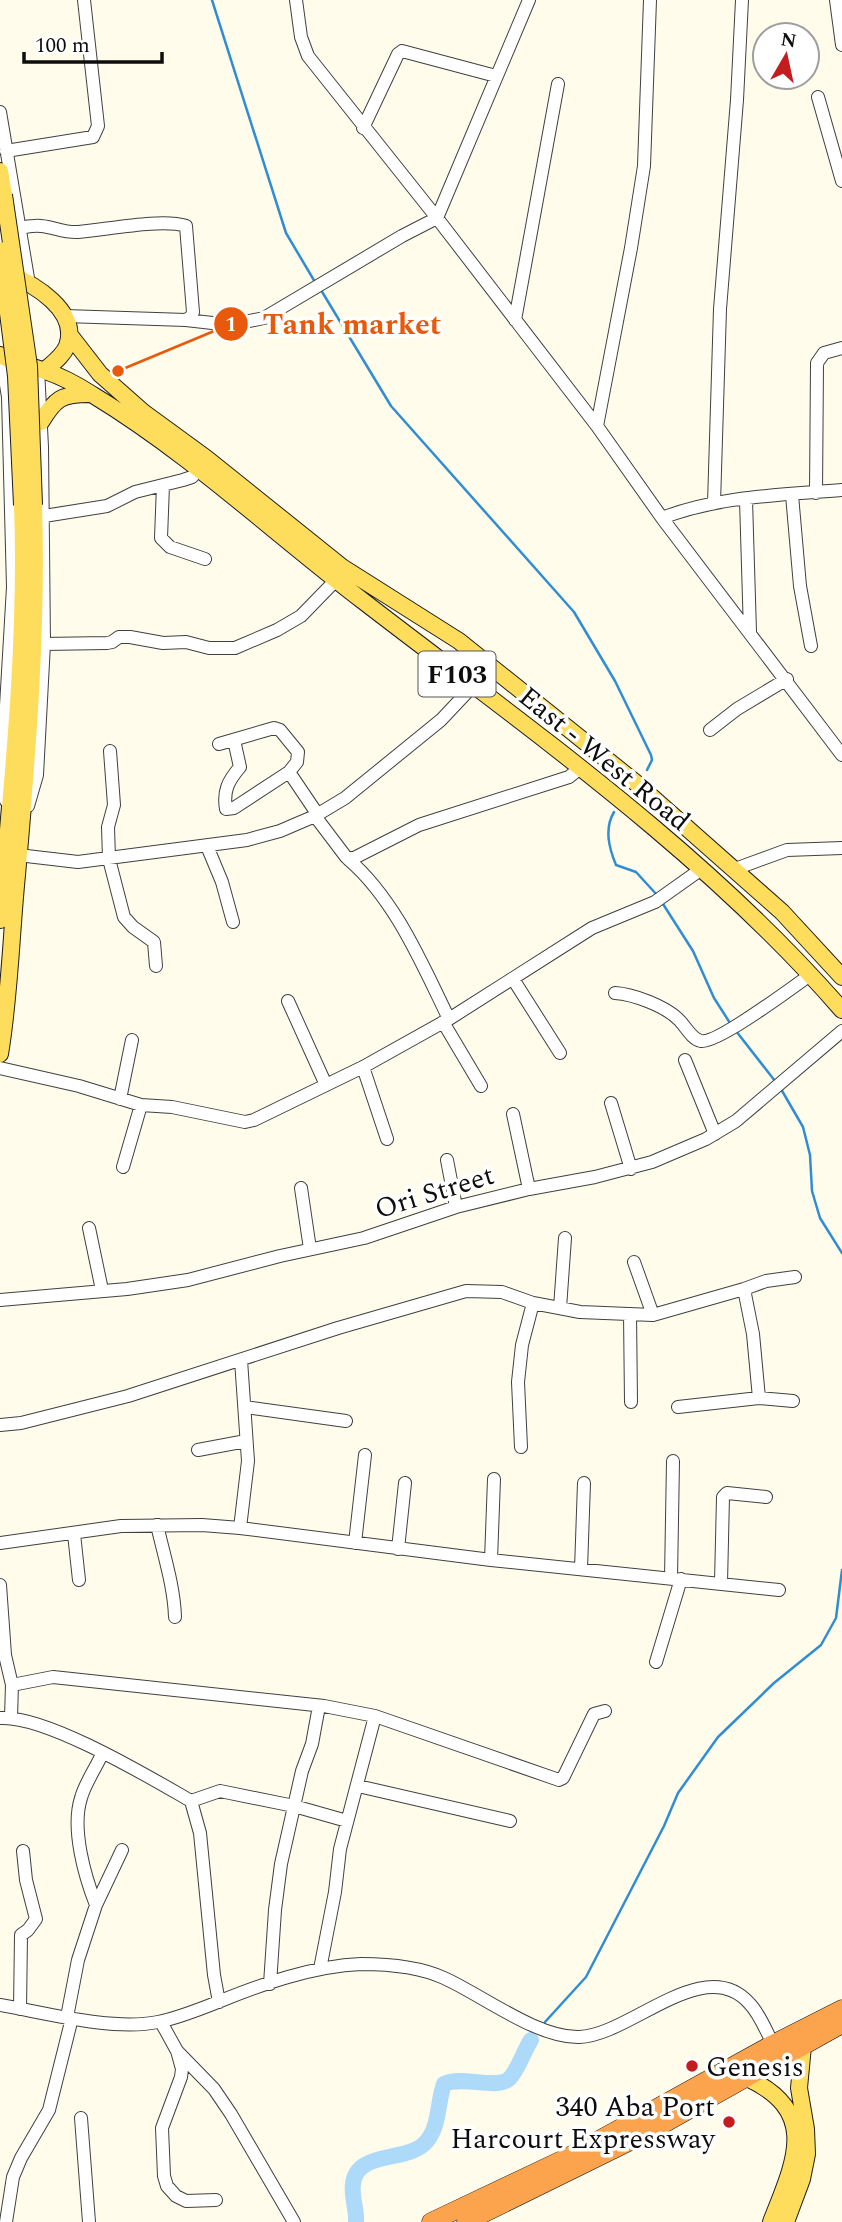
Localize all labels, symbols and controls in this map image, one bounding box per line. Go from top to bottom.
scale bar [24,21,163,65]
north arrow [751,21,821,91]
text: N [778,25,798,56]
text: 100 m [35,30,90,62]
callout: Tank market [213,298,455,349]
text: Tank market [263,302,441,348]
text: 1 [225,309,237,341]
road number: F103 [419,652,496,696]
street label: East - West Road [509,676,699,842]
street label: Ori Street [369,1154,500,1231]
place label: Genesis [706,2046,804,2089]
marker: Genesis [684,2058,700,2074]
place label: 340 Aba Port Harcourt Expressway [451,2086,717,2161]
marker: 340 Aba Port Harcourt Expressway [721,2114,737,2130]

